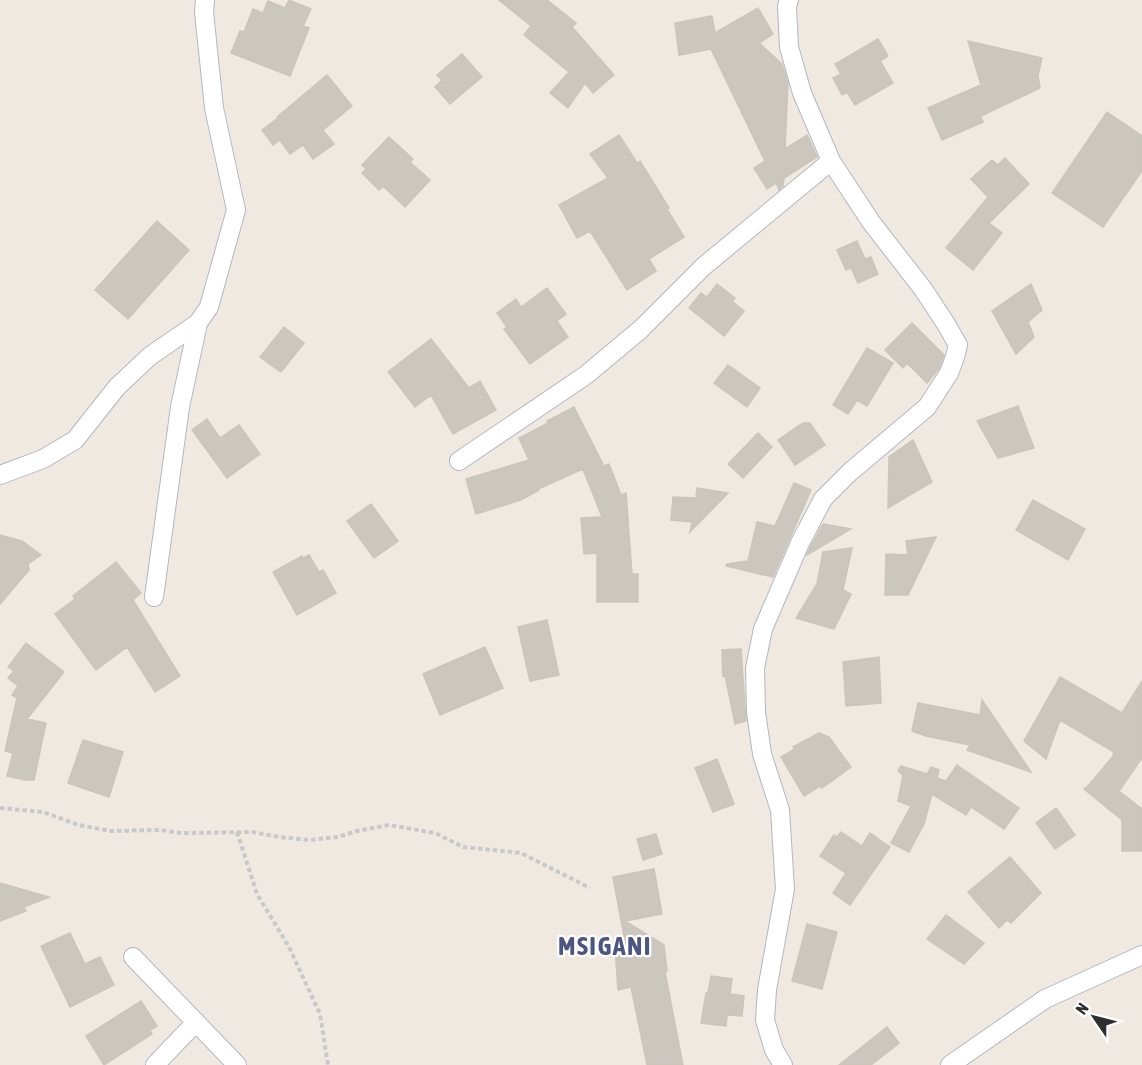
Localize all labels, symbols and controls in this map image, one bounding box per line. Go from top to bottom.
district label: MSIGANI [558,931,652,961]
north arrow [1064,987,1124,1047]
text: N [1072,999,1092,1017]

